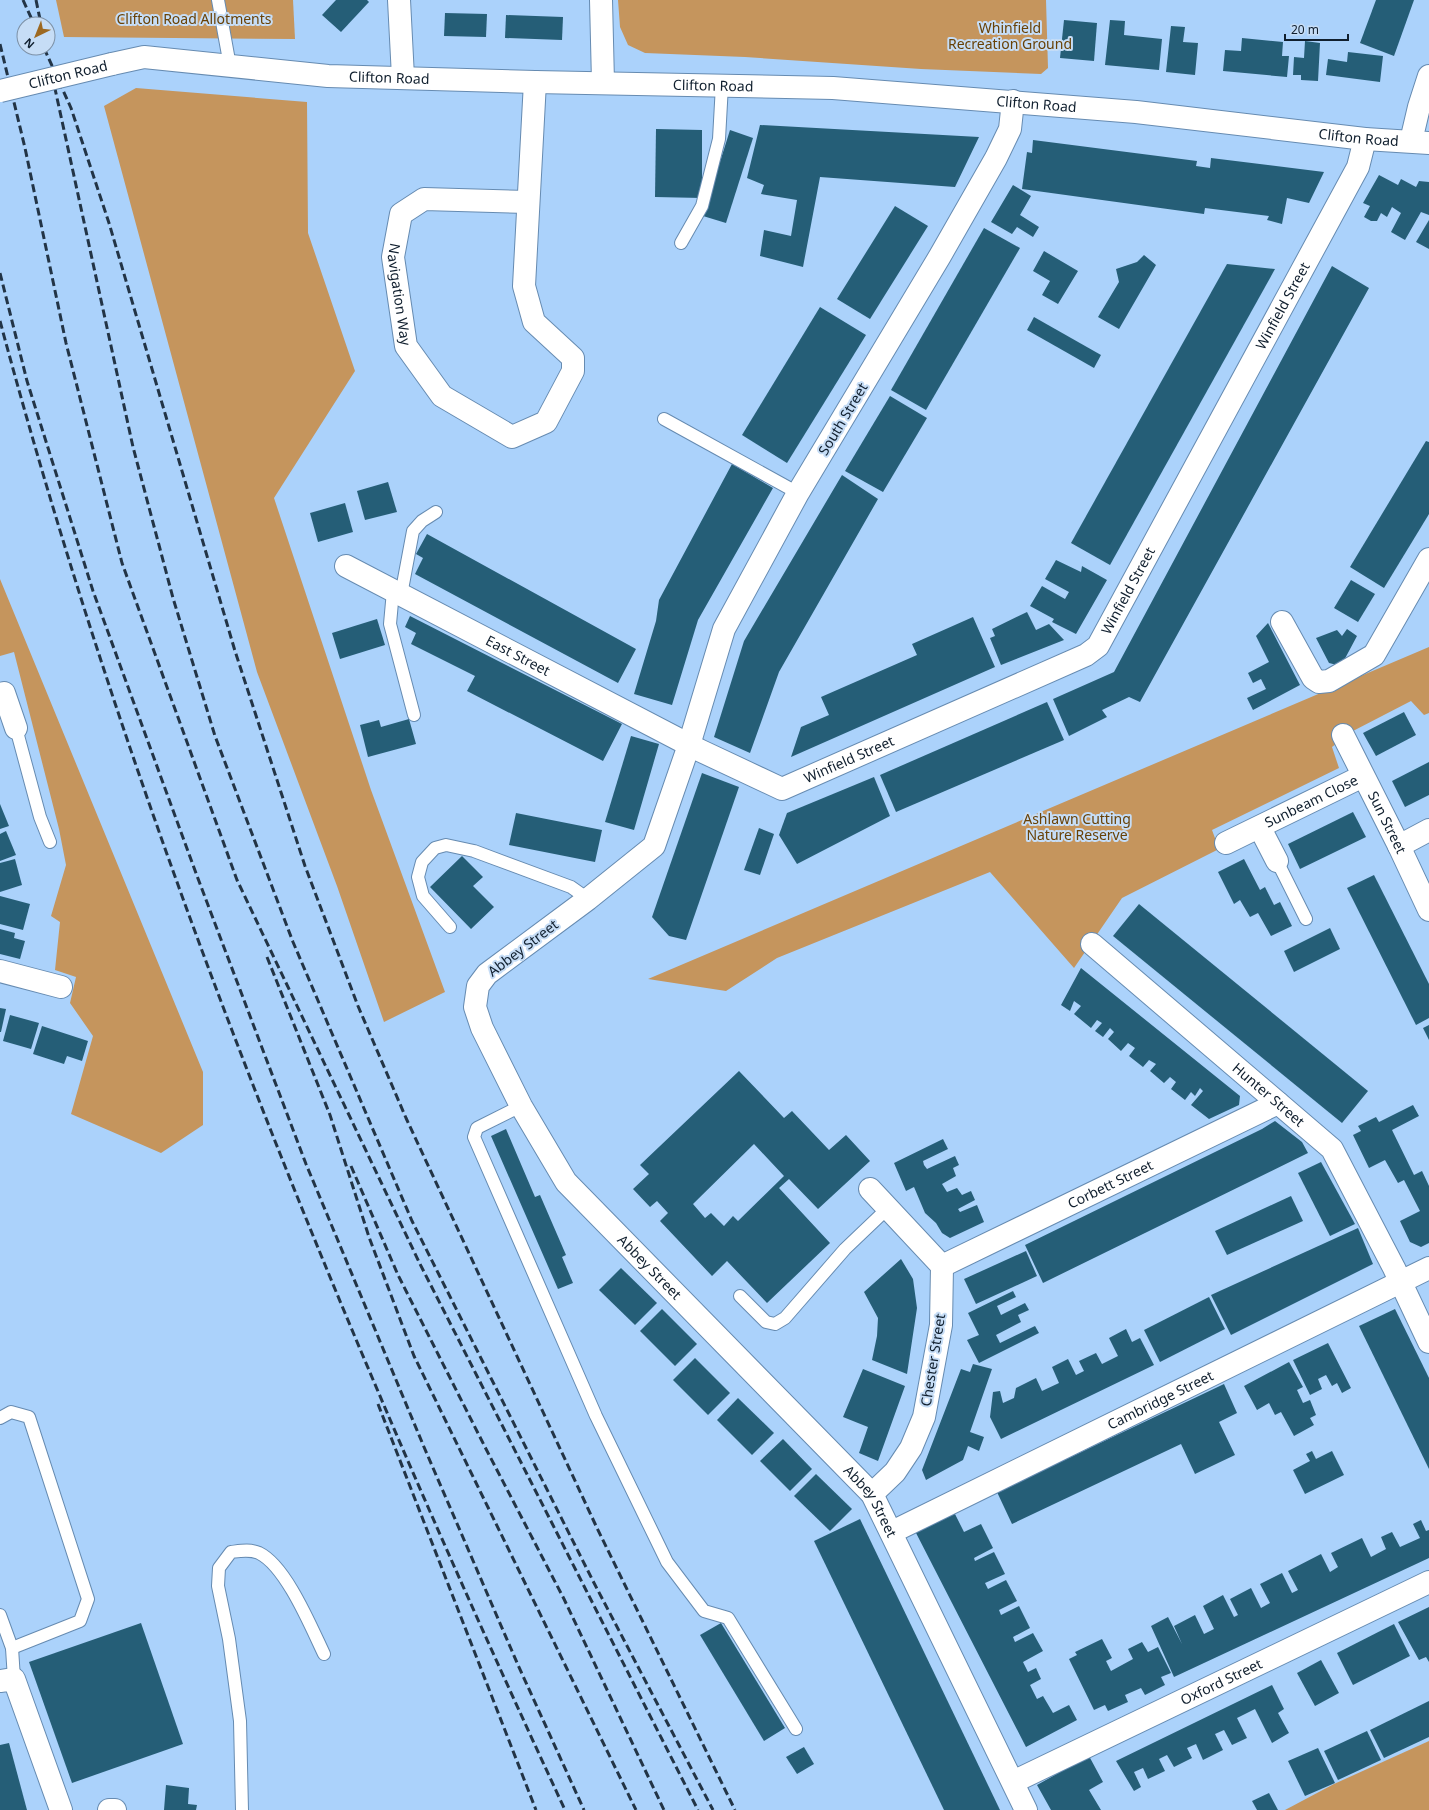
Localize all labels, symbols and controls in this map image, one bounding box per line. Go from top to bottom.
park label: Clifton Road Allotments [116,9,272,28]
north arrow [16,16,56,56]
scale bar [1285,16,1348,42]
park label: Whinfield Recreation Ground [948,18,1072,53]
text: 20 m [1291,21,1319,38]
text: N [20,35,37,52]
street label: Clifton Road [27,55,109,93]
street label: Clifton Road [349,67,430,88]
street label: Clifton Road [673,75,754,95]
street label: Clifton Road [996,91,1077,116]
street label: Clifton Road [1318,124,1399,150]
street label: Navigation Way [384,242,416,347]
street label: Winfield Street [1251,259,1314,353]
street label: South Street [814,379,872,458]
street label: Winfield Street [1096,543,1159,637]
street label: East Street [483,631,554,680]
street label: Winfield Street [801,731,897,787]
street label: Sunbeam Close [1261,770,1361,832]
street label: Sun Street [1364,788,1411,857]
park label: Ashlawn Cutting Nature Reserve [1023,809,1131,844]
street label: Abbey Street [484,915,562,980]
street label: Hunter Street [1229,1058,1309,1131]
street label: Corbett Street [1064,1155,1156,1213]
street label: Abbey Street [614,1230,686,1303]
street label: Chester Street [916,1312,949,1408]
street label: Cambridge Street [1104,1366,1216,1434]
street label: Abbey Street [840,1461,902,1540]
street label: Oxford Street [1177,1654,1265,1709]

